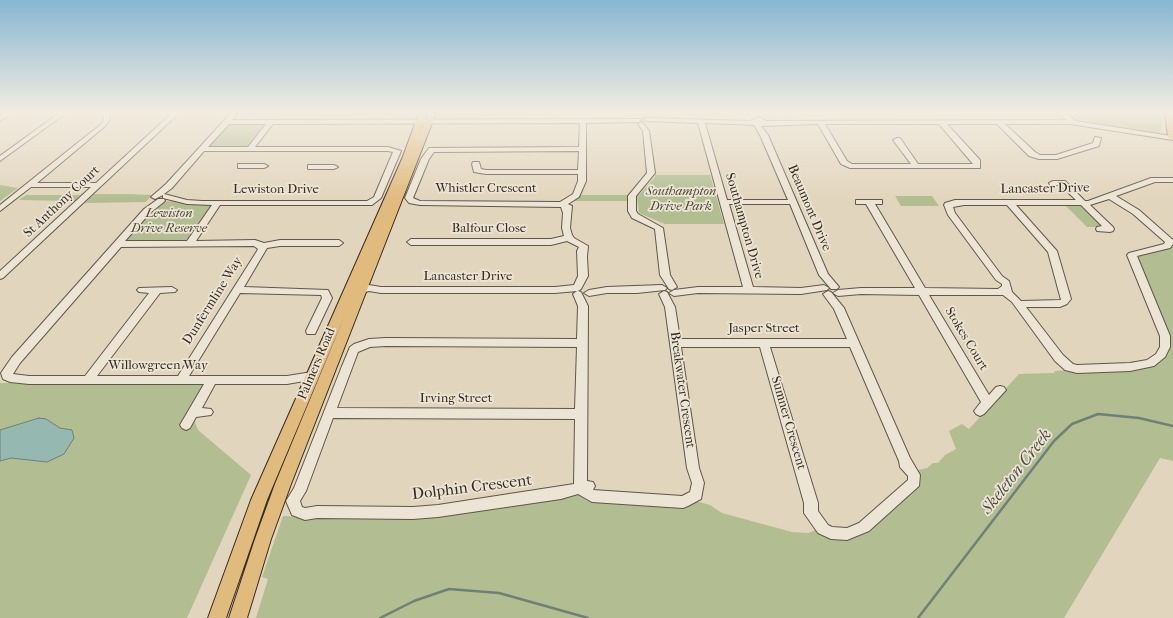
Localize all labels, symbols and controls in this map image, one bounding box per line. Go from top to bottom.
street label: St Anthony Court [21,163,103,241]
street label: Beaumont Drive [784,163,834,253]
street label: Southampton Drive [721,171,767,281]
street label: Lancaster Drive [1000,180,1090,198]
street label: Whistler Crescent [435,181,537,197]
street label: Lewiston Drive [233,182,319,198]
park label: Southampton Drive Park [646,184,716,215]
park label: Lewiston Drive Reserve [131,206,207,237]
street label: Balfour Close [452,221,526,237]
street label: Dunfermline Way [180,254,246,348]
street label: Lancaster Drive [423,269,513,285]
street label: Stokes Court [941,304,991,374]
street label: Jasper Street [728,321,800,337]
street label: Palmers Road [295,326,339,402]
street label: Breakwater Crescent [666,331,698,449]
street label: Willowgreen Way [108,358,208,374]
street label: Sumner Crescent [767,374,809,472]
street label: Irving Street [420,391,492,407]
water label: Skeleton Creek [977,425,1057,519]
street label: Dolphin Crescent [411,471,533,505]

